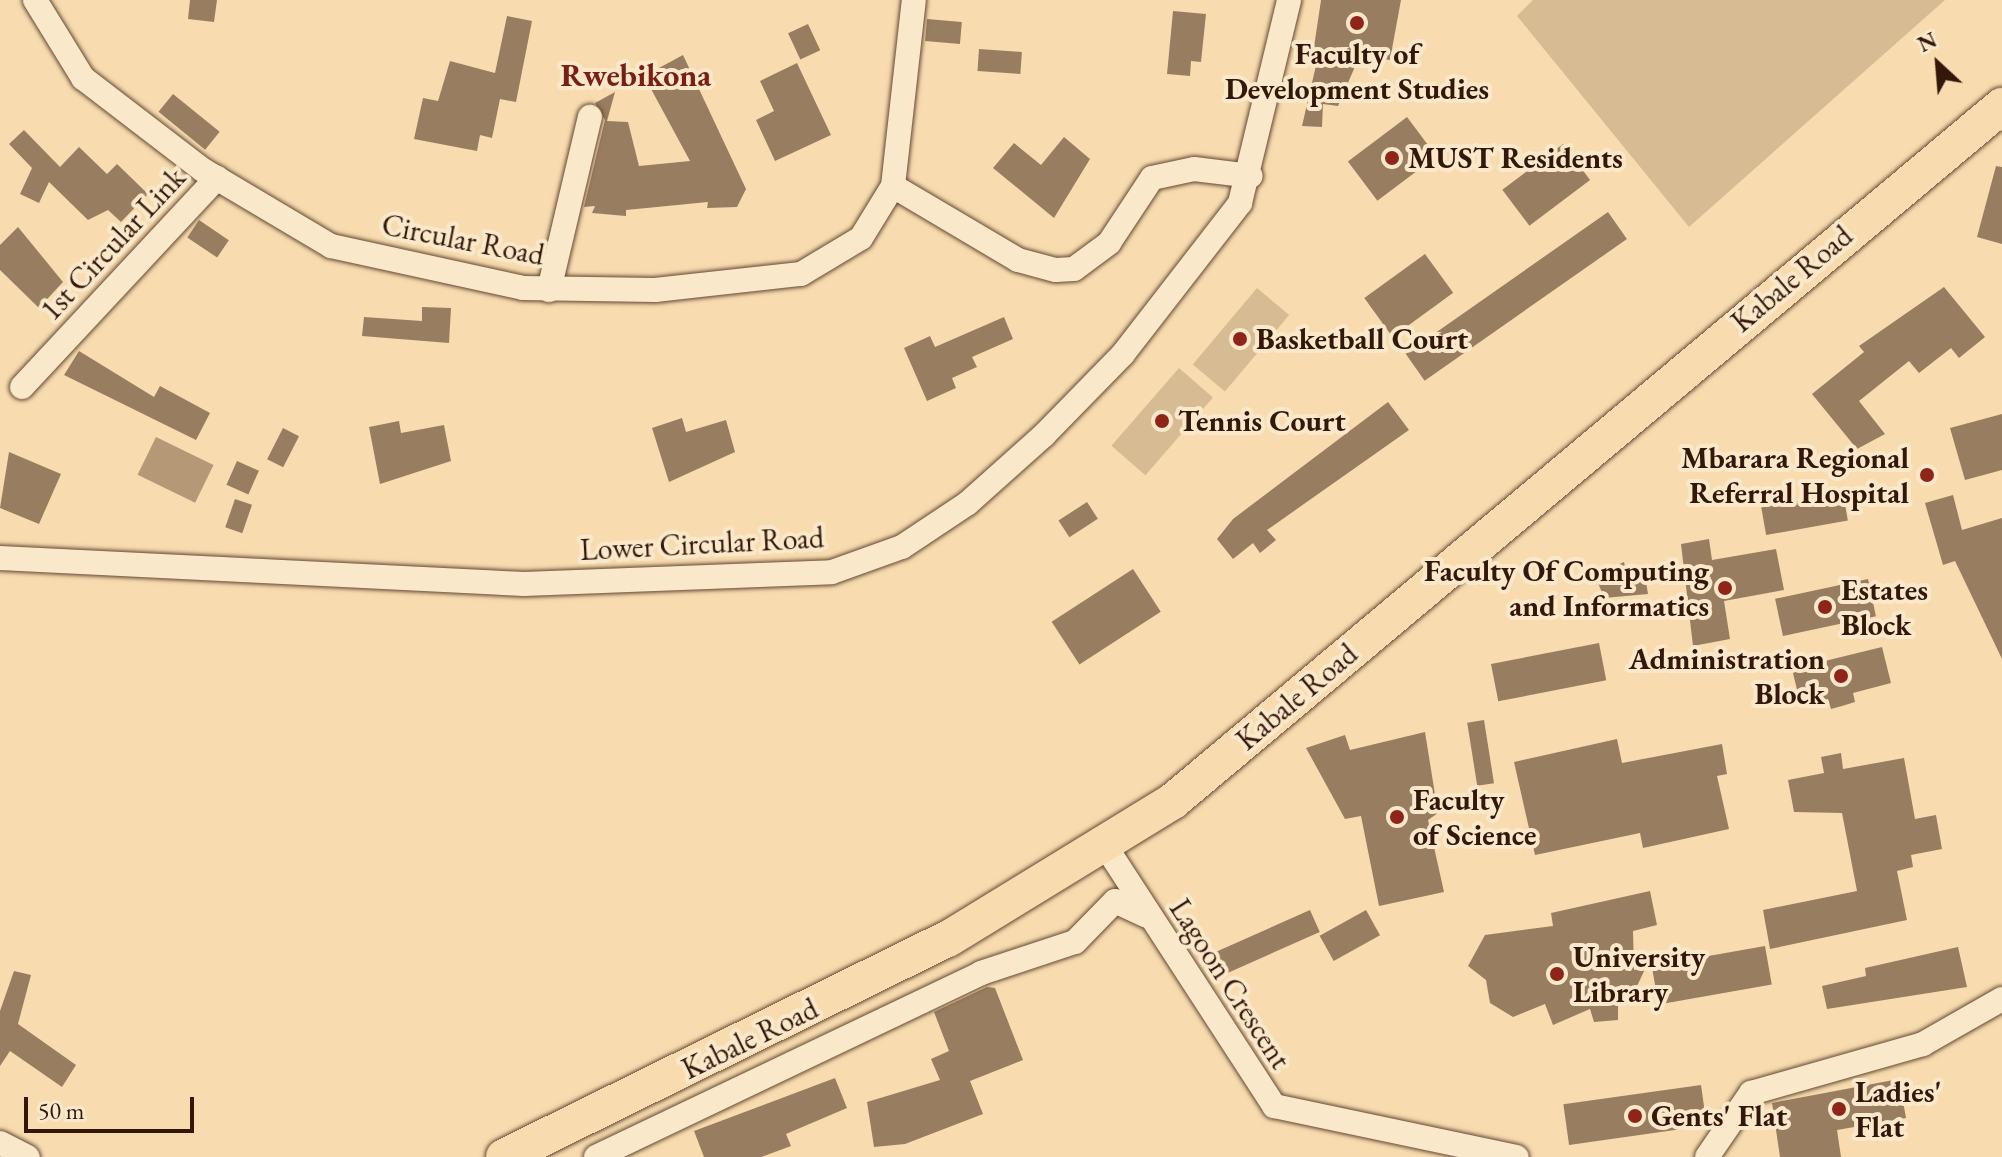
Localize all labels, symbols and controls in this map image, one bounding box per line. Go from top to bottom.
marker: Faculty of Development Studies [1348,14,1366,32]
north arrow [1898,24,1978,104]
text: N [1913,25,1942,59]
place label: Faculty of Development Studies [1225,36,1489,106]
district label: Rwebikona [561,56,711,94]
place label: MUST Residents [1408,140,1623,176]
marker: MUST Residents [1383,149,1401,167]
street label: 1st Circular Link [33,160,193,328]
street label: Circular Road [379,207,547,273]
street label: Kabale Road [1724,218,1860,340]
place label: Basketball Court [1256,321,1468,357]
marker: Basketball Court [1231,330,1249,348]
place label: Tennis Court [1178,403,1346,439]
marker: Tennis Court [1153,412,1171,430]
place label: Mbarara Regional Referral Hospital [1681,440,1909,510]
marker: Mbarara Regional Referral Hospital [1916,464,1938,486]
street label: Lower Circular Road [579,520,825,568]
place label: Faculty Of Computing and Informatics [1424,553,1709,624]
place label: Estates Block [1841,572,1928,642]
marker: Faculty Of Computing and Informatics [1716,579,1734,597]
marker: Estates Block [1816,598,1834,616]
street label: Kabale Road [1229,636,1365,758]
place label: Administration Block [1629,641,1825,712]
marker: Administration Block [1832,667,1850,685]
place label: Faculty of Science [1413,782,1537,852]
marker: Faculty of Science [1388,808,1406,826]
street label: Lagoon Crescent [1162,892,1298,1076]
place label: University Library [1573,939,1705,1010]
marker: University Library [1548,965,1566,983]
street label: Kabale Road [676,991,824,1087]
place label: Ladies' Flat [1855,1074,1942,1144]
scale bar [28,1081,198,1131]
text: 50 m [38,1095,85,1126]
place label: Gents' Flat [1651,1098,1787,1134]
marker: Ladies' Flat [1830,1100,1848,1118]
marker: Gents' Flat [1626,1107,1644,1125]

